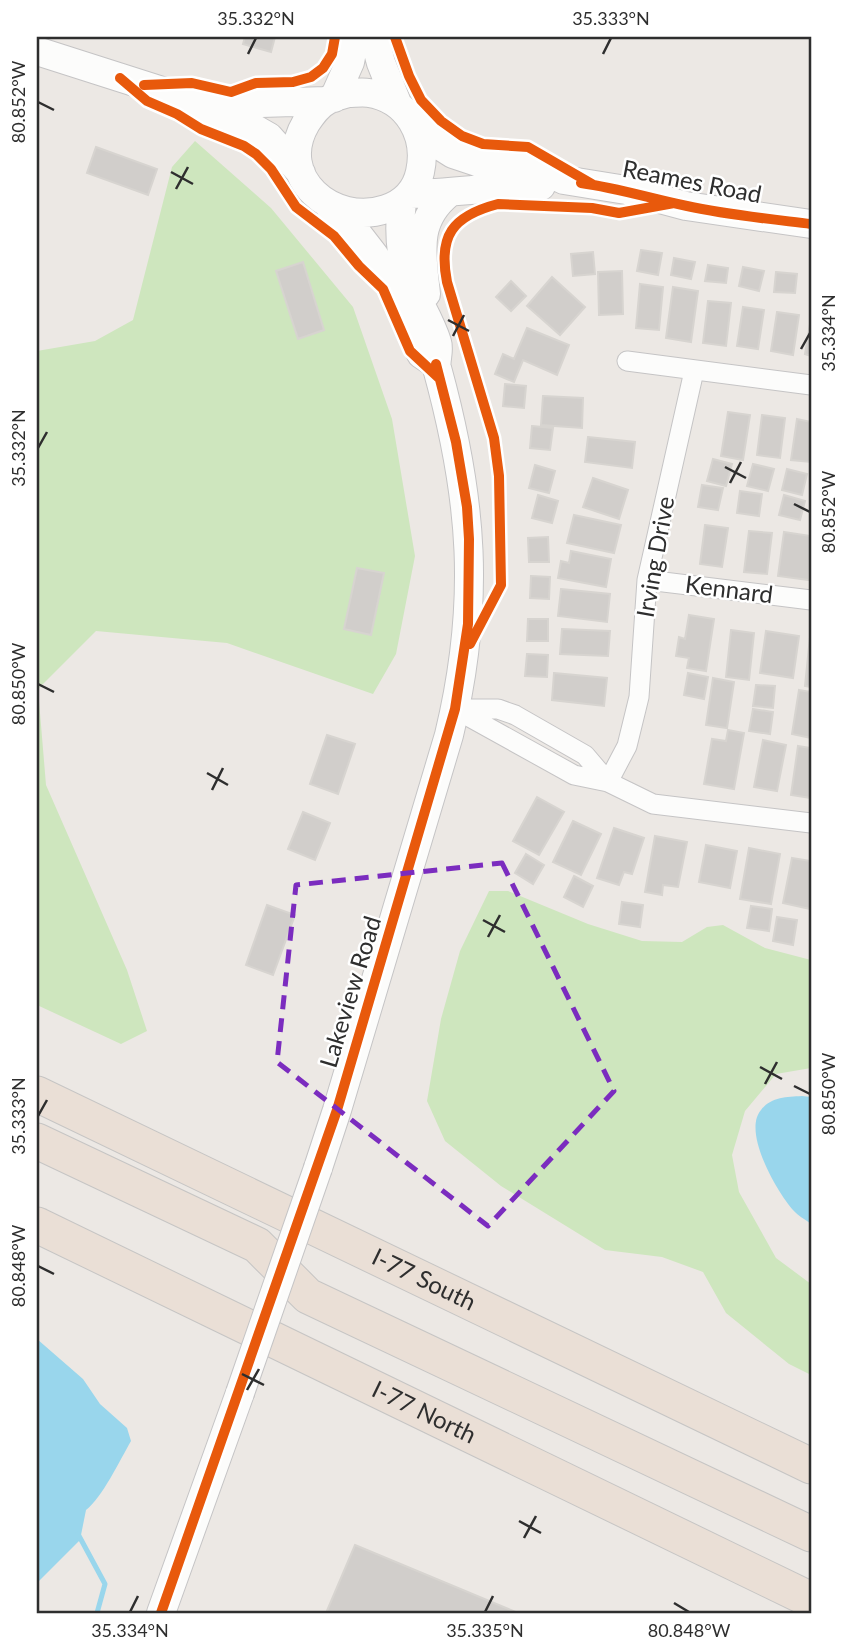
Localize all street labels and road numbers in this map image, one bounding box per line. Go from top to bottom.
street label: Reames Road [620,153,764,208]
street label: Irving Drive [630,494,679,620]
street label: Kennard [684,569,775,608]
street label: Lakeview Road [313,912,386,1071]
street label: I-77 South [368,1241,481,1316]
street label: I-77 North [368,1374,481,1449]

